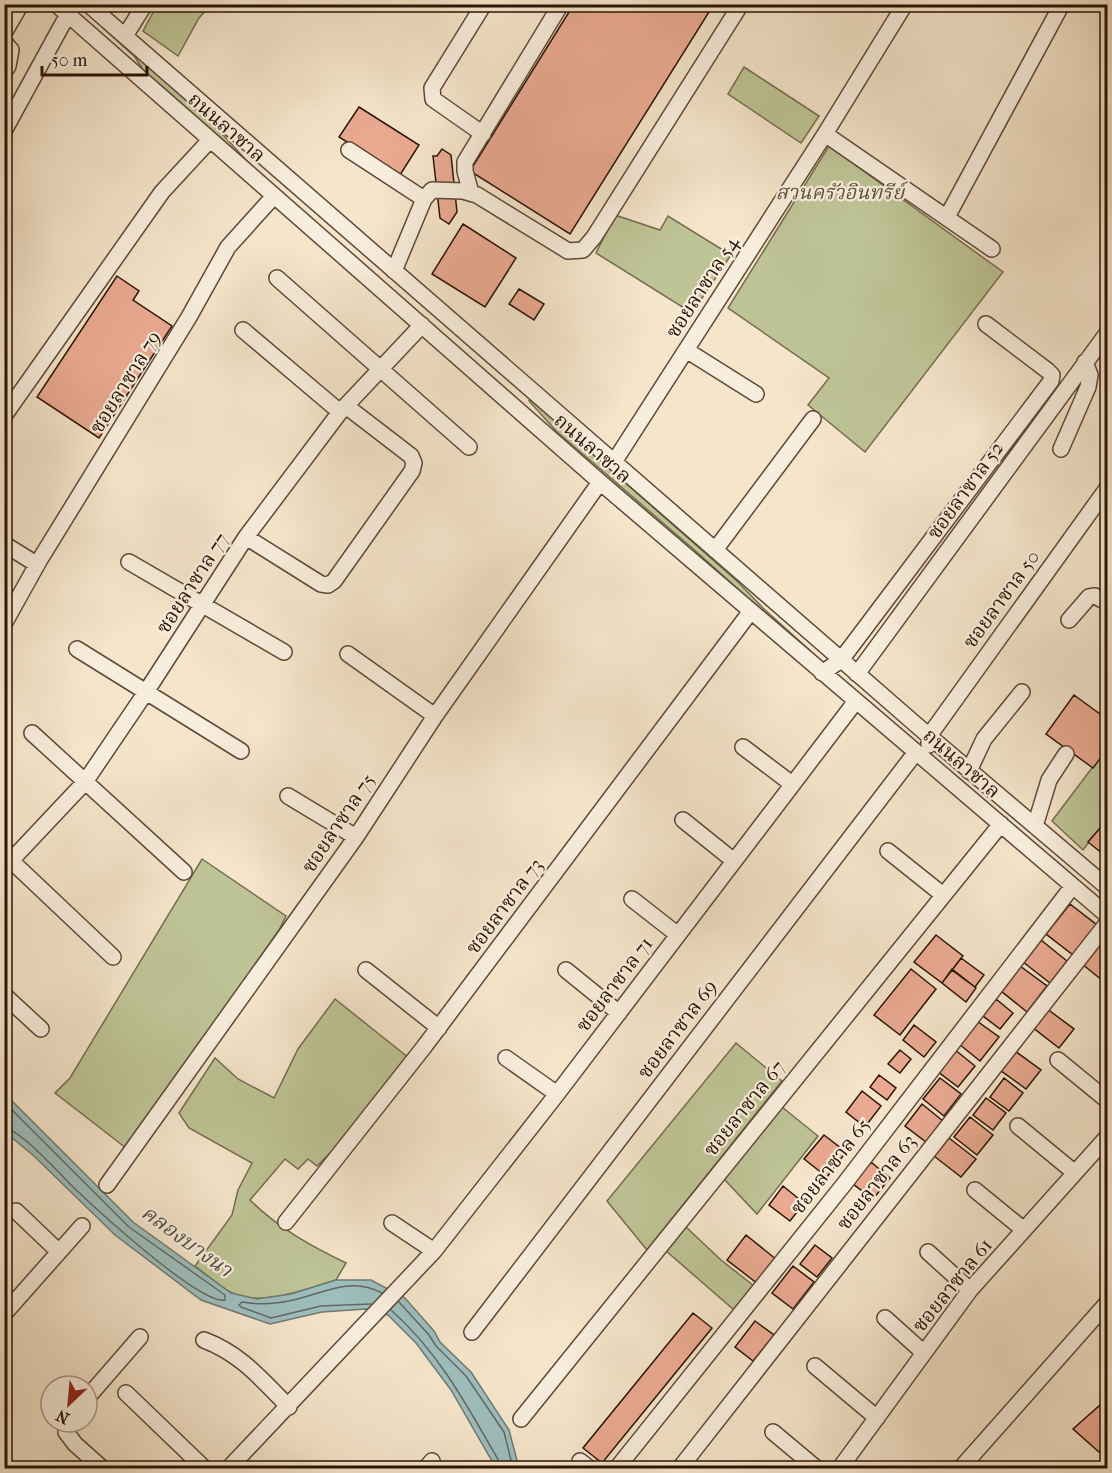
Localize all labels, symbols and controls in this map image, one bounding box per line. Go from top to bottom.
scale bar [42,39,147,77]
text: 50 m [51,50,88,71]
street label: ถนนลาซาล [183,88,270,167]
park label: สวนครัวอินทรีย์ [776,181,908,204]
street label: ซอยลาซาล 54 [661,231,744,342]
street label: ซอยลาซาล 79 [85,327,166,438]
street label: ถนนลาซาล [549,409,636,488]
street label: ซอยลาซาล 52 [922,437,1008,543]
street label: ซอยลาซาล 77 [151,528,234,638]
street label: ซอยลาซาล 50 [958,546,1045,653]
street label: ถนนลาซาล [918,724,1005,803]
street label: ซอยลาซาล 75 [297,770,380,877]
street label: ซอยลาซาล 73 [461,854,548,959]
street label: ซอยลาซาล 71 [571,932,657,1036]
street label: ซอยลาซาล 69 [633,976,722,1083]
street label: ซอยลาซาล 67 [699,1056,790,1161]
street label: ซอยลาซาล 65 [786,1114,875,1219]
street label: ซอยลาซาล 63 [832,1130,921,1235]
water label: คลองบางนา [137,1200,237,1282]
street label: ซอยลาซาล 61 [908,1234,997,1337]
north arrow [39,1374,99,1434]
text: N [52,1405,72,1428]

